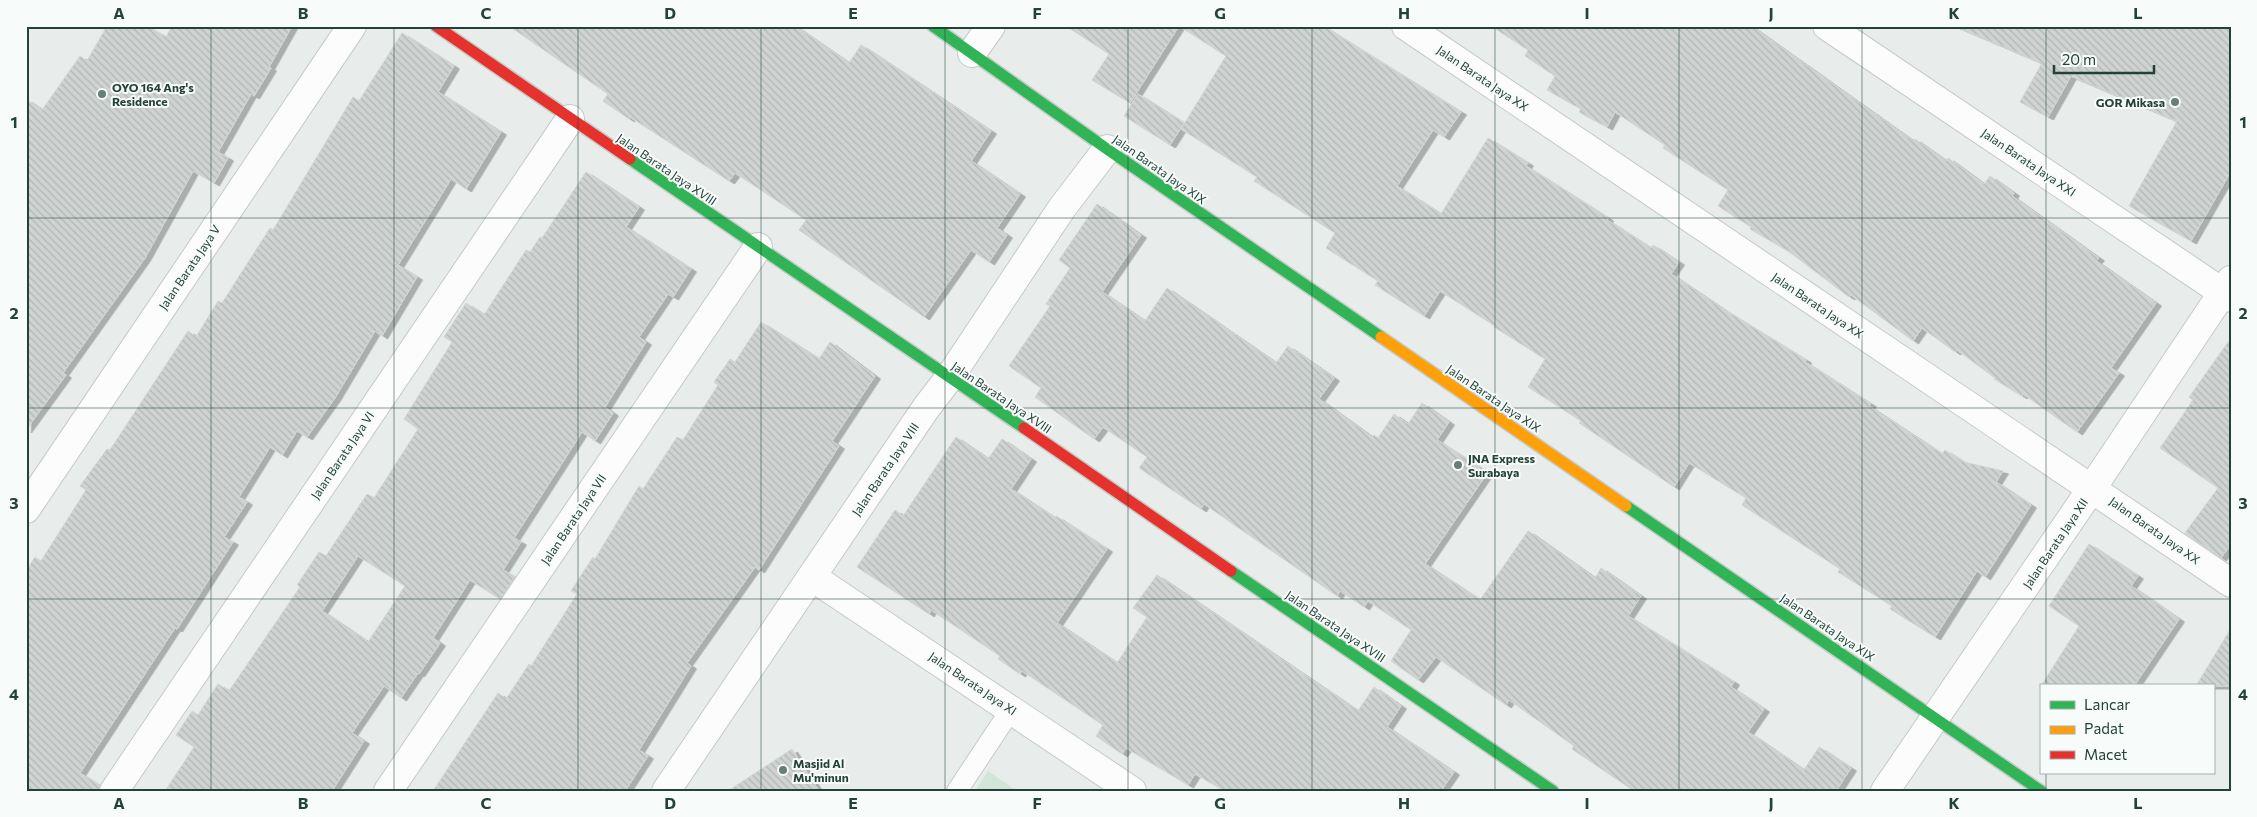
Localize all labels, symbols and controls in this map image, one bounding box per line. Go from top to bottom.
text: A [113,3,125,22]
text: B [298,3,309,22]
text: C [481,3,492,22]
text: D [664,3,676,22]
text: E [848,3,858,22]
text: F [1032,3,1042,22]
text: G [1214,3,1226,22]
text: H [1398,3,1410,22]
text: I [1584,3,1590,22]
text: J [1768,3,1774,22]
text: K [1948,3,1960,22]
text: L [2133,3,2143,22]
street label: Jalan Barata Jaya XX [1434,42,1531,115]
scale bar [2054,42,2154,74]
text: 20 m [2062,50,2096,68]
place label: OYO 164 Ang's Residence [112,80,194,108]
marker: OYO 164 Ang's Residence [96,88,108,100]
place label: GOR Mikasa [2096,95,2165,109]
marker: GOR Mikasa [2169,96,2181,108]
text: 1 [10,112,18,131]
text: 1 [2239,112,2247,131]
street label: Jalan Barata Jaya XXI [1979,125,2079,200]
street label: Jalan Barata Jaya XVIII [614,130,720,208]
street label: Jalan Barata Jaya XIX [1110,132,1209,207]
street label: Jalan Barata Jaya V [155,222,223,313]
street label: Jalan Barata Jaya XX [1769,269,1866,342]
text: 2 [9,303,19,322]
text: 2 [2238,303,2248,322]
street label: Jalan Barata Jaya XVIII [949,358,1055,436]
street label: Jalan Barata Jaya XIX [1444,361,1544,436]
street label: Jalan Barata Jaya VI [308,409,377,502]
street label: Jalan Barata Jaya VIII [849,420,922,519]
place label: JNA Express Surabaya [1468,451,1535,479]
marker: JNA Express Surabaya [1452,459,1464,471]
street label: Jalan Barata Jaya VII [538,471,609,567]
text: 3 [9,493,19,512]
street label: Jalan Barata Jaya XX [2106,493,2203,567]
text: 3 [2238,493,2248,512]
street label: Jalan Barata Jaya XII [2020,495,2091,591]
street label: Jalan Barata Jaya XVIII [1283,587,1389,665]
street label: Jalan Barata Jaya XIX [1778,590,1878,665]
street label: Jalan Barata Jaya XI [926,649,1019,718]
text: 4 [9,684,19,703]
legend [2040,684,2214,774]
text: 4 [2238,684,2248,703]
text: Lancar [2084,695,2130,713]
text: Padat [2084,719,2124,737]
text: Macet [2084,745,2127,763]
place label: Masjid Al Mu'minun [793,756,849,784]
marker: Masjid Al Mu'minun [777,764,789,776]
text: A [113,793,125,812]
text: B [298,793,309,812]
text: C [481,793,492,812]
text: D [664,793,676,812]
text: E [848,793,858,812]
text: F [1032,793,1042,812]
text: G [1214,793,1226,812]
text: H [1398,793,1410,812]
text: I [1584,793,1590,812]
text: J [1768,793,1774,812]
text: K [1948,793,1960,812]
text: L [2133,793,2143,812]

